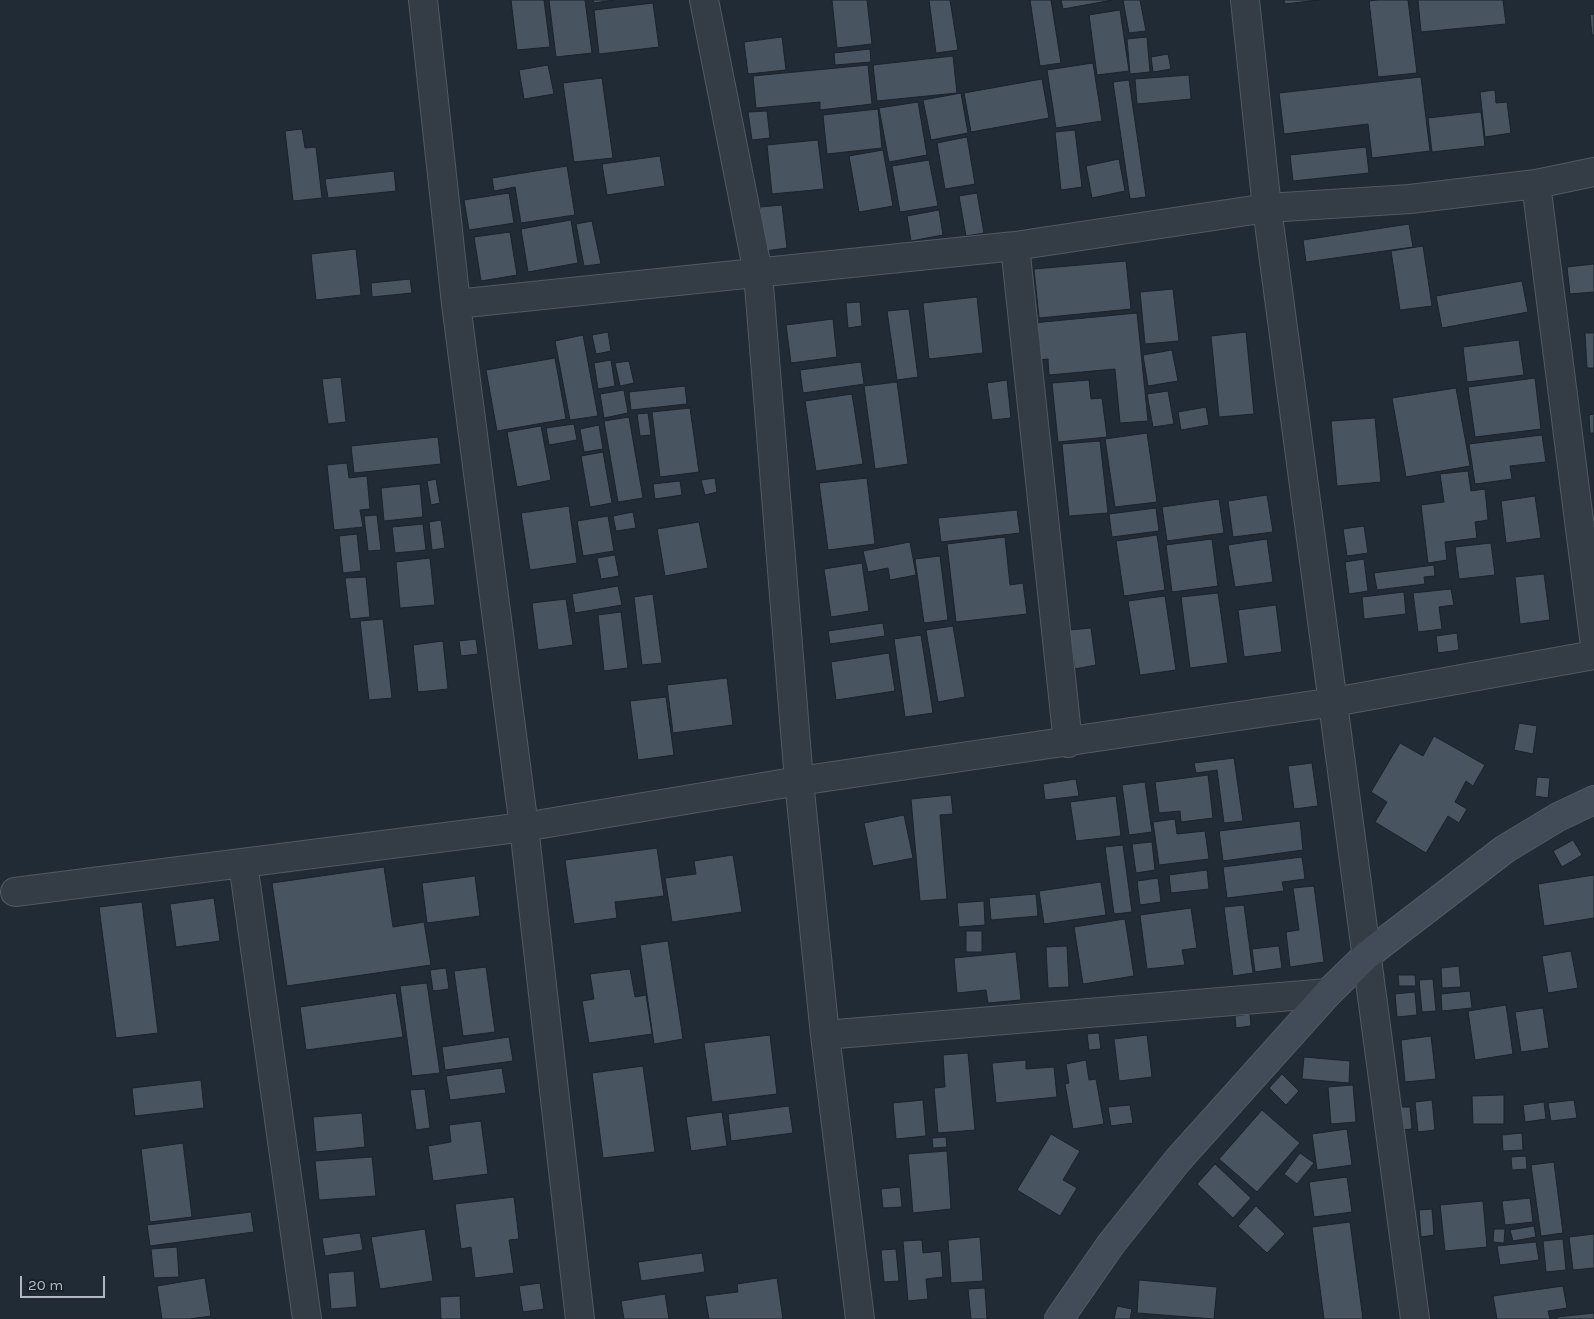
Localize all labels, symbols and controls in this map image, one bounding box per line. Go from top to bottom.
scale bar [22,1266,108,1298]
text: 20 m [28,1276,63,1294]

